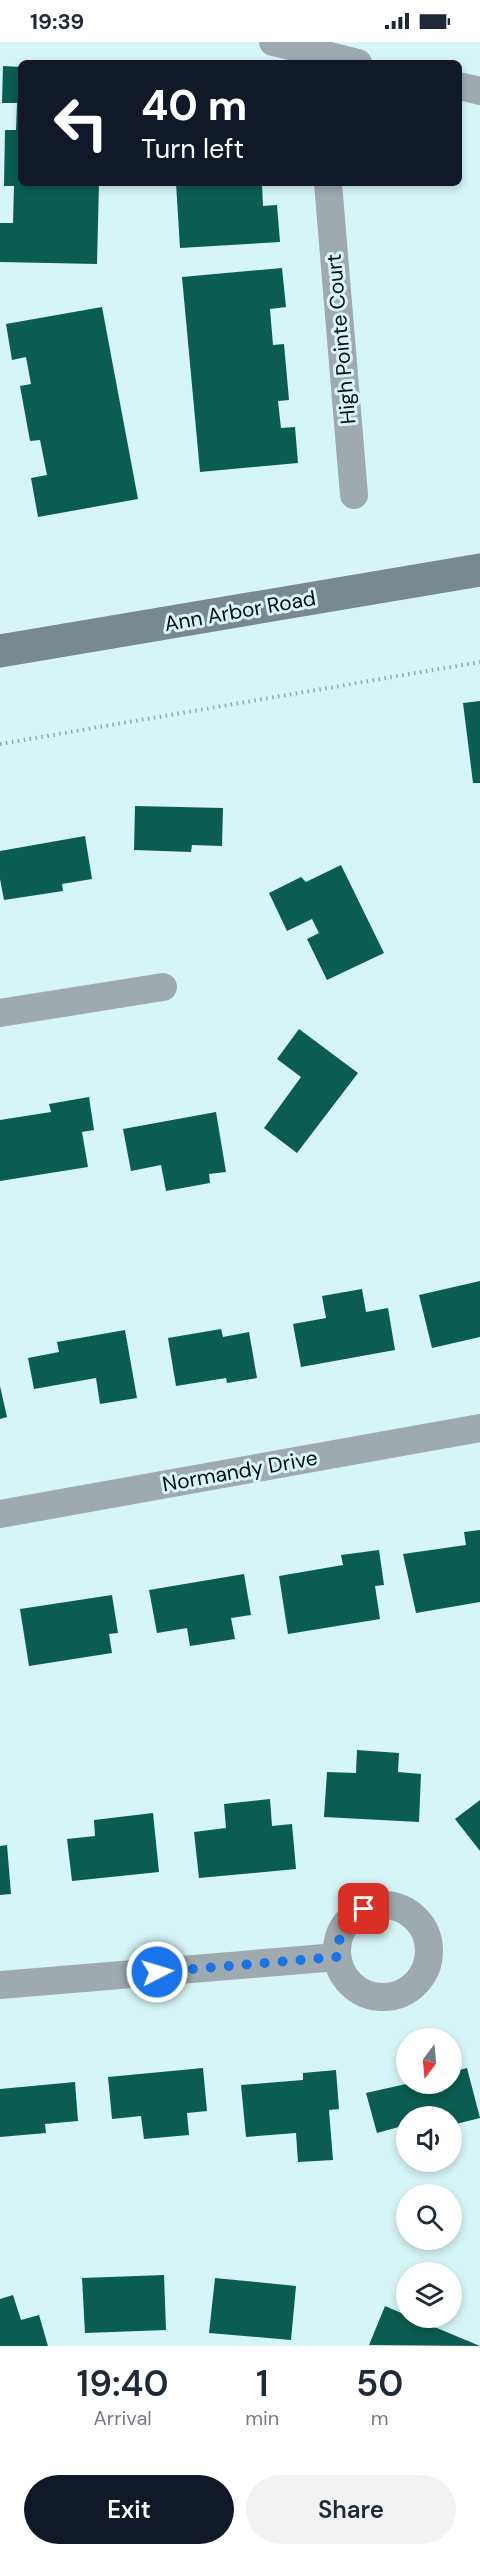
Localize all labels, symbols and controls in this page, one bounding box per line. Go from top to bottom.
text: 19:39 [30,7,84,36]
text: 40 m [141,78,247,133]
icon: left [42,84,120,162]
text: Turn left [141,131,244,166]
street label: High Pointe Court [320,253,362,425]
street label: Ann Arbor Road [162,584,318,638]
street label: Normandy Drive [160,1444,320,1498]
pin [338,1883,389,1934]
icon: arrive [347,1892,380,1925]
position arrow [125,1940,189,2004]
north arrow [396,2028,462,2094]
map controls [396,2028,462,2328]
button: sound [396,2106,462,2172]
button: search [396,2184,462,2250]
button: layers [396,2262,462,2328]
text: 19:40 [77,2360,169,2407]
text: 1 [256,2360,269,2407]
text: 50 [356,2360,403,2407]
text: Arrival [93,2405,152,2431]
text: min [245,2405,279,2431]
text: m [371,2405,389,2431]
button: Exit [24,2475,234,2544]
button: Share [246,2475,456,2544]

